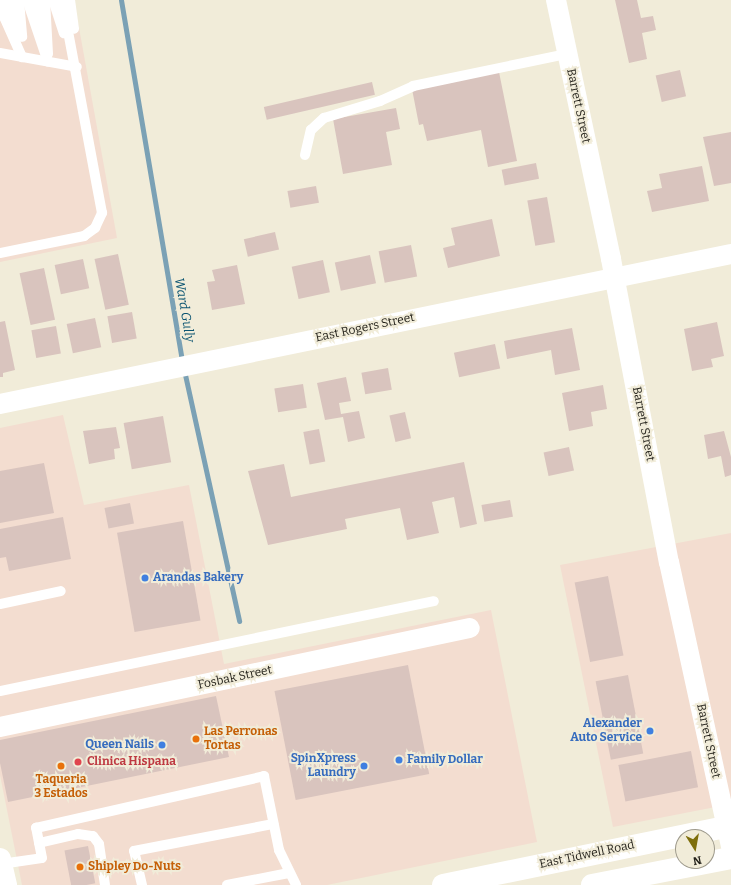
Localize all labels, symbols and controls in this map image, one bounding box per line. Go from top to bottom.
street label: Barrett Street [563,67,593,145]
water label: Ward Gully [171,276,197,344]
street label: East Rogers Street [314,310,416,346]
street label: Barrett Street [629,385,657,463]
place label: Arandas Bakery [153,571,243,585]
marker: Arandas Bakery [140,573,150,583]
street label: Fosbak Street [197,663,273,693]
street label: Barrett Street [693,702,723,780]
place label: Alexander Auto Service [570,717,642,745]
place label: Las Perronas Tortas [204,725,278,753]
marker: Alexander Auto Service [645,726,655,736]
marker: Las Perronas Tortas [191,734,201,744]
place label: Queen Nails [85,738,154,752]
marker: Queen Nails [157,740,167,750]
place label: SpinXpress Laundry [291,752,356,780]
place label: Family Dollar [407,753,483,767]
place label: Clinica Hispana [87,755,176,769]
marker: Family Dollar [394,755,404,765]
marker: Clinica Hispana [72,756,84,768]
marker: Taqueria 3 Estados [56,761,66,771]
marker: SpinXpress Laundry [359,761,369,771]
place label: Taqueria 3 Estados [34,773,88,801]
north arrow [675,829,715,869]
street label: East Tidwell Road [538,838,636,872]
text: N [692,853,703,867]
place label: Shipley Do-Nuts [88,860,181,874]
marker: Shipley Do-Nuts [75,862,85,872]

